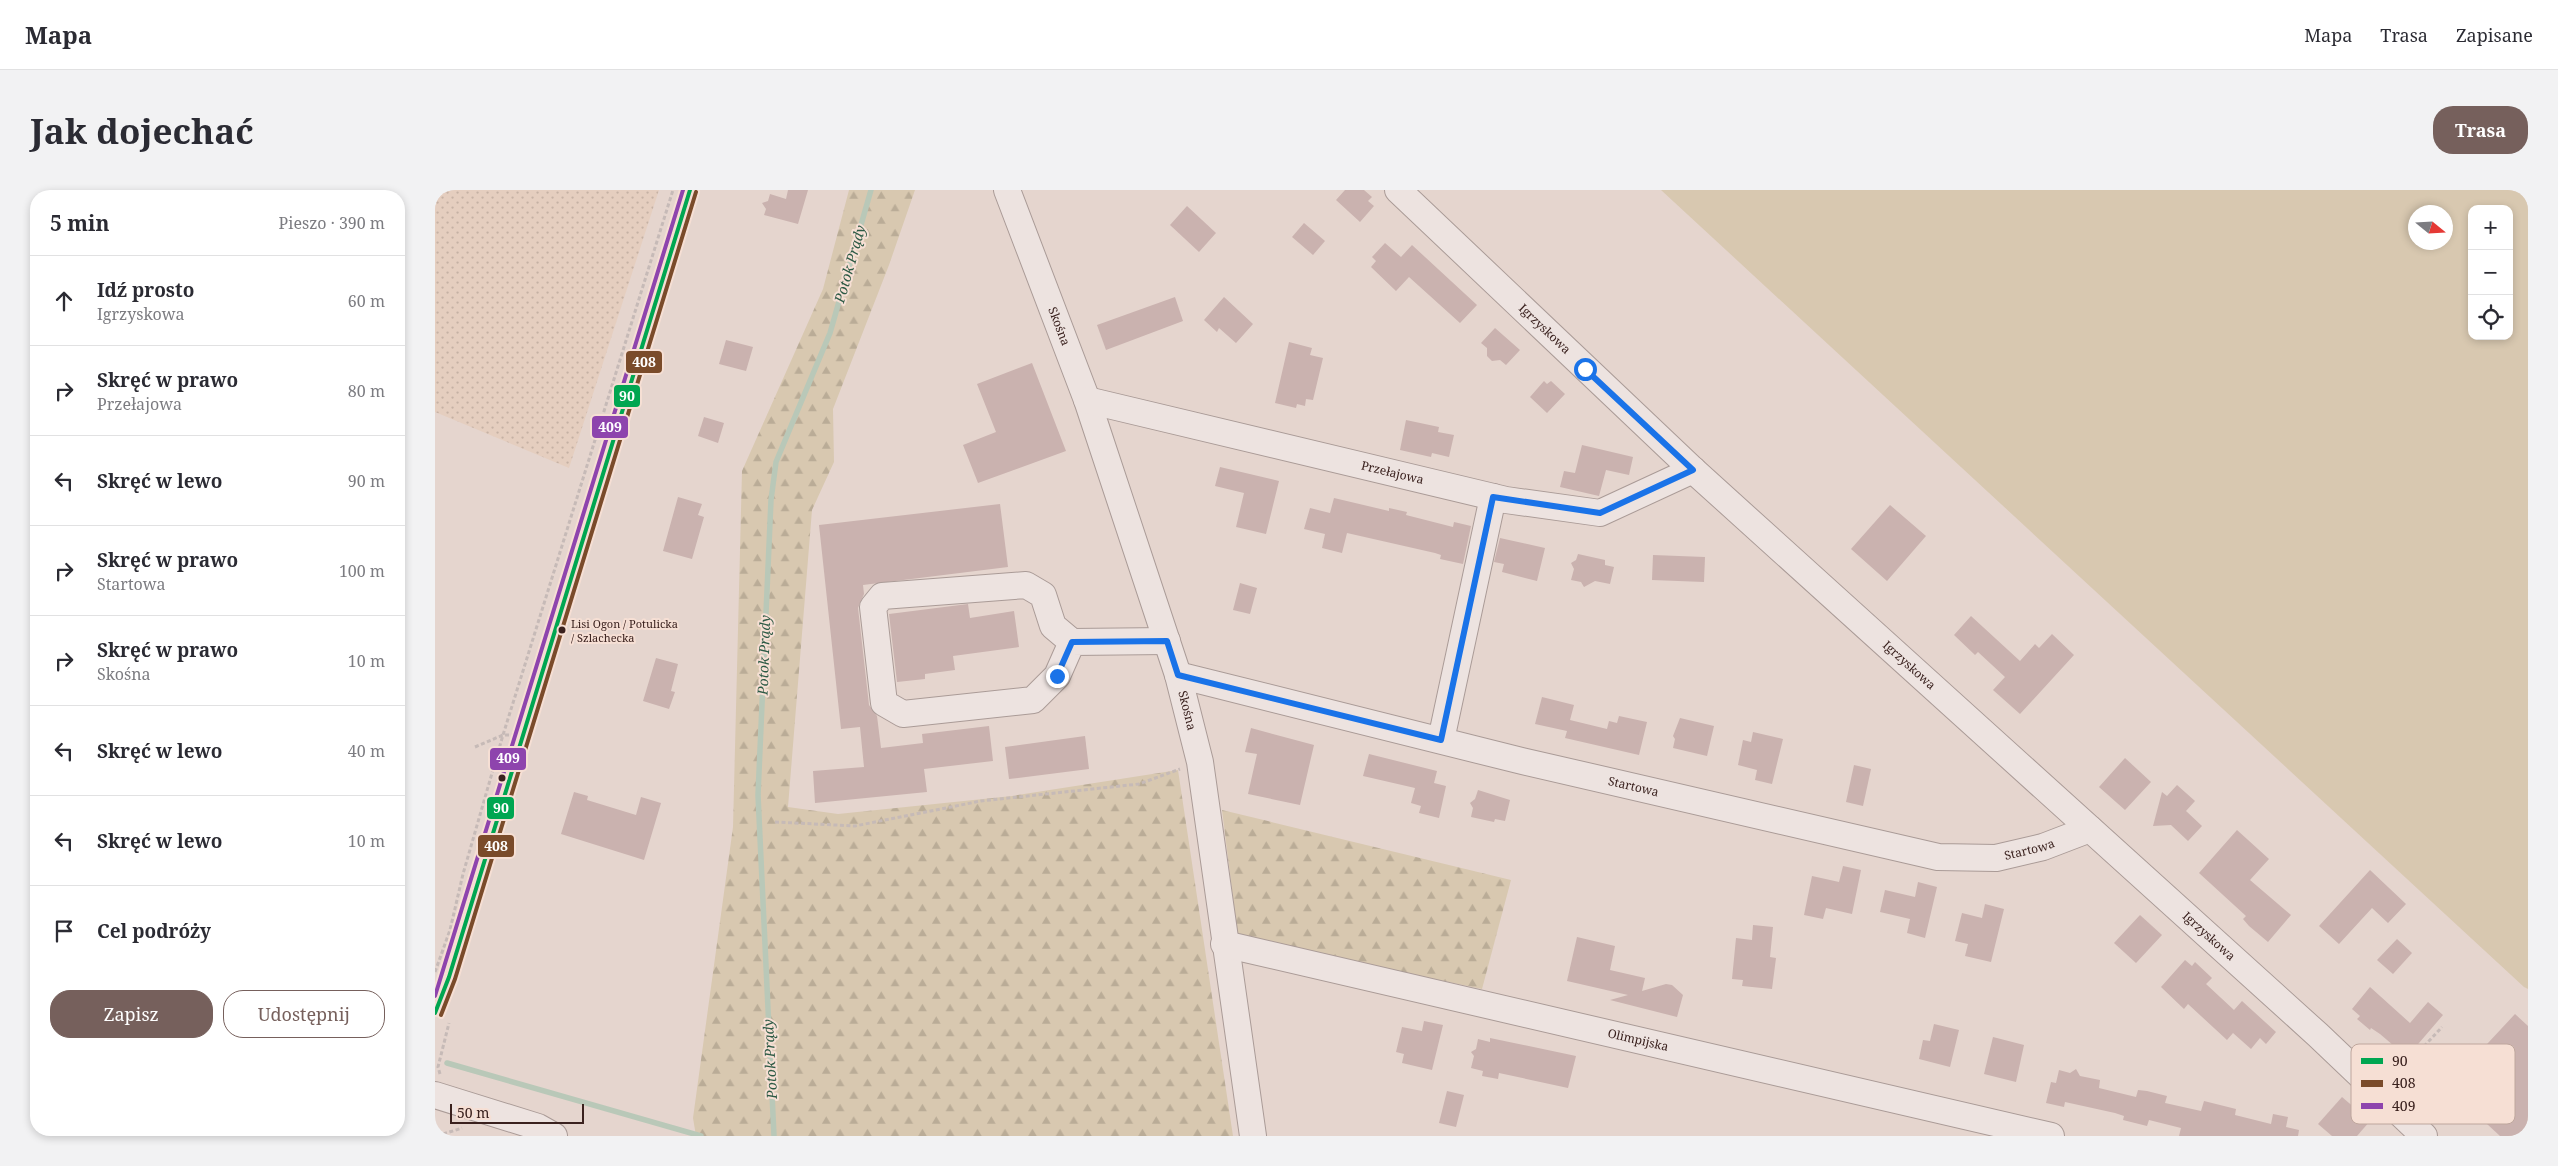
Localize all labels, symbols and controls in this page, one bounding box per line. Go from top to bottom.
text: Mapa [25,18,92,51]
text: Mapa [2304,23,2352,47]
text: Trasa [2380,23,2428,47]
text: Zapisane [2456,23,2533,47]
button: Trasa [2433,106,2528,154]
text: Jak dojechać [30,107,254,154]
north arrow [2408,205,2453,250]
map controls [2468,205,2513,340]
button: + [2468,205,2513,250]
text: 5 min [50,209,109,237]
text: Pieszo · 390 m [279,212,385,234]
water label: Potok Prądy [829,223,870,306]
button: − [2468,250,2513,295]
text: Idź prosto [97,277,194,303]
icon: ahead [50,287,78,315]
text: 60 m [348,290,385,312]
button: locate [2468,295,2513,340]
street label: Igrzyskowa [1515,300,1575,358]
text: Igrzyskowa [97,303,185,325]
street label: Skośna [1044,304,1075,348]
line badge: 408 [625,350,663,374]
text: 408 [632,352,656,371]
route start [1574,358,1597,381]
text: Skręć w prawo [97,367,238,393]
icon: right [50,377,78,405]
text: 80 m [348,380,385,402]
line badge: 90 [613,384,641,408]
text: 90 [619,386,635,405]
text: Przełajowa [97,393,182,415]
line badge: 409 [591,415,629,439]
text: 409 [598,417,622,436]
street label: Przełajowa [1360,457,1426,488]
icon: left [50,467,78,495]
text: Skręć w lewo [97,468,223,494]
text: 90 m [348,470,385,492]
text: Skręć w prawo [97,547,238,573]
icon: right [50,557,78,585]
text: 100 m [339,560,385,582]
text: Startowa [97,573,166,595]
water label: Potok Prądy [753,615,774,696]
place label: Lisi Ogon / Potulicka / Szlachecka [571,616,678,645]
marker: Lisi Ogon / Potulicka / Szlachecka [557,625,567,635]
text: Skręć w prawo [97,637,238,663]
street label: Igrzyskowa [1879,637,1940,693]
icon: right [50,647,78,675]
text: 10 m [348,650,385,672]
text: Skośna [97,663,151,685]
route end [1046,665,1069,688]
street label: Skośna [1174,689,1201,732]
icon: left [50,737,78,765]
text: Skręć w lewo [97,738,223,764]
text: 40 m [348,740,385,762]
line badge: 409 [489,747,527,771]
text: 409 [496,748,520,767]
street label: Startowa [1607,772,1661,800]
unlabelled marker [497,773,507,783]
line badge: 90 [486,796,515,820]
text: 90 [493,798,509,817]
icon: left [50,827,78,855]
text: Skręć w lewo [97,828,223,854]
text: 10 m [348,830,385,852]
line badge: 408 [477,834,515,858]
street label: Startowa [2002,834,2057,864]
text: 408 [484,836,508,855]
street label: Igrzyskowa [2179,908,2239,964]
icon: arrive [50,917,78,945]
text: Cel podróży [97,918,211,944]
button: Zapisz [50,990,213,1038]
button: Udostępnij [223,990,385,1038]
water label: Potok Prądy [758,1019,781,1101]
street label: Olimpijska [1606,1024,1670,1055]
legend [2351,1044,2515,1124]
text: 90 [2392,1051,2408,1070]
text: 408 [2392,1073,2416,1092]
text: 409 [2392,1096,2415,1115]
scale bar [450,1101,584,1124]
text: 50 m [457,1103,490,1122]

